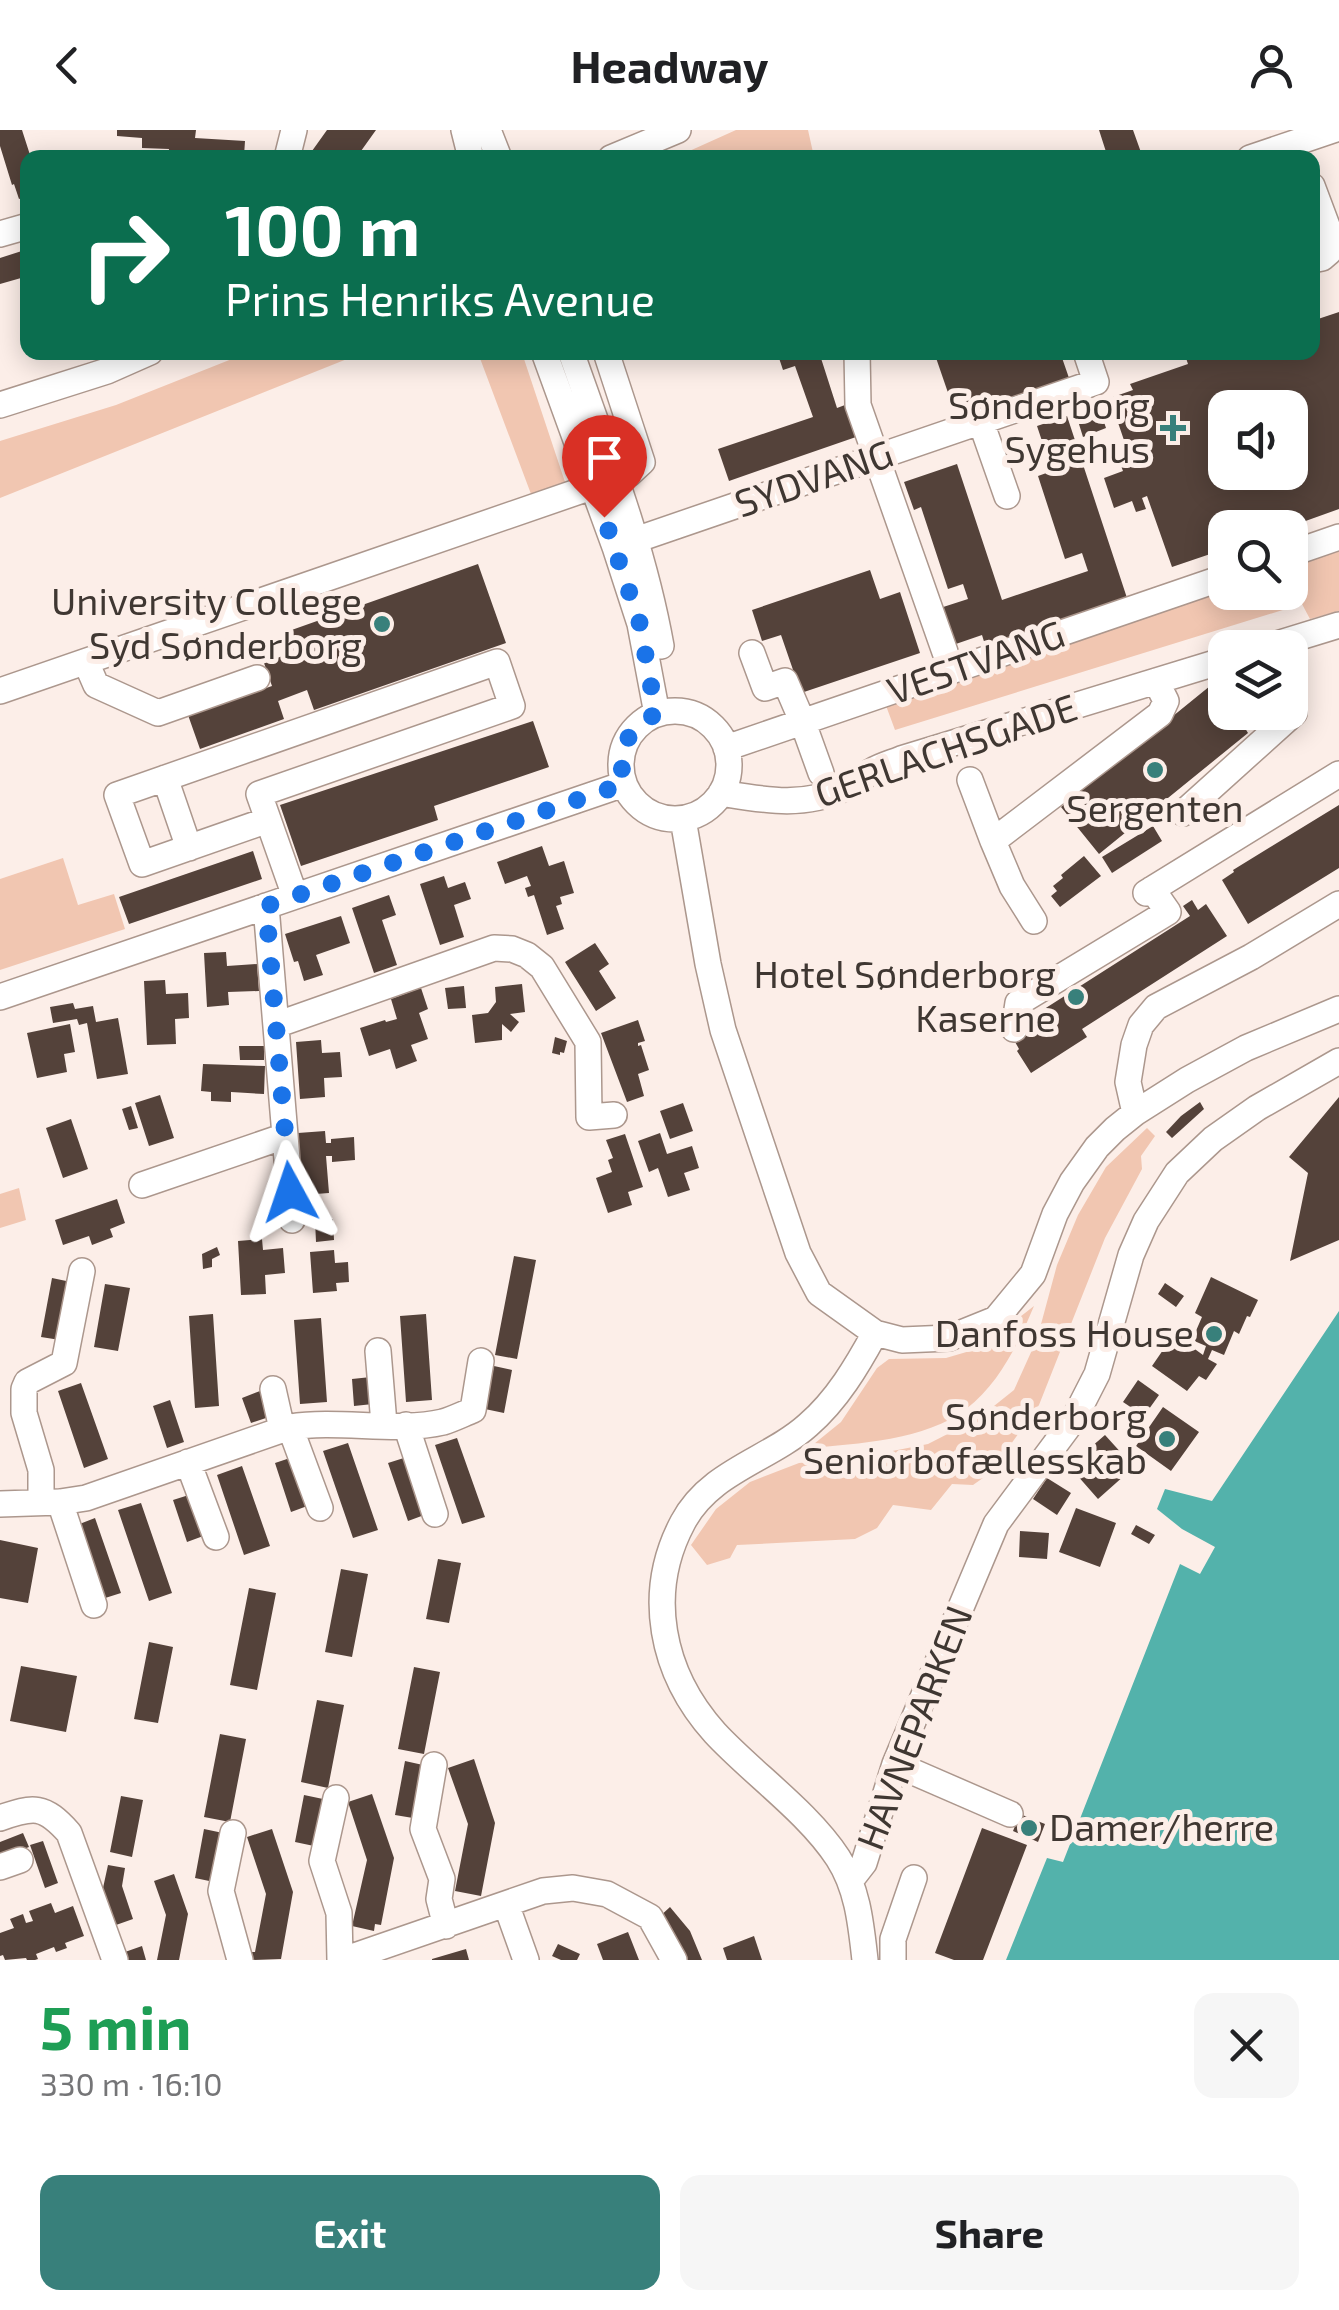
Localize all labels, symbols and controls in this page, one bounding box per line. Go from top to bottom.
icon: back [40,38,95,93]
text: Headway [571,38,768,92]
icon: person [1244,38,1299,93]
text: 100 m [225,186,420,270]
icon: right [60,190,190,320]
text: Prins Henriks Avenue [225,271,655,325]
place label: Sønderborg Sygehus [948,381,1150,471]
map controls [1208,390,1308,730]
button: sound [1208,390,1308,490]
pin [562,415,647,518]
marker: Sønderborg Sygehus [1160,415,1186,441]
street label: SYDVANG [728,429,898,526]
icon: arrive [577,430,632,485]
button: search [1208,510,1308,610]
place label: University College Syd Sønderborg [51,577,362,667]
street label: VESTVANG [881,609,1070,713]
marker: University College Syd Sønderborg [371,613,393,635]
button: layers [1208,630,1308,730]
street label: GERLACHSGADE [808,683,1082,815]
marker: Sergenten [1144,759,1166,781]
place label: Sergenten [1066,784,1244,830]
place label: Hotel Sønderborg Kaserne [753,950,1056,1040]
marker: Hotel Sønderborg Kaserne [1065,986,1087,1008]
position arrow [238,1140,342,1244]
place label: Danfoss House [935,1309,1194,1355]
marker: Danfoss House [1203,1323,1225,1345]
place label: Sønderborg Seniorbofællesskab [803,1392,1147,1482]
marker: Sønderborg Seniorbofællesskab [1156,1428,1178,1450]
street label: HAVNEPARKEN [846,1599,981,1856]
place label: Damer/herre [1049,1803,1274,1849]
marker: Damer/herre [1018,1817,1040,1839]
text: 5 min [40,1990,192,2062]
button: close [1194,1993,1299,2098]
text: 330 m · 16:10 [40,2064,223,2102]
button: Exit [40,2175,660,2290]
button: Share [680,2175,1299,2290]

